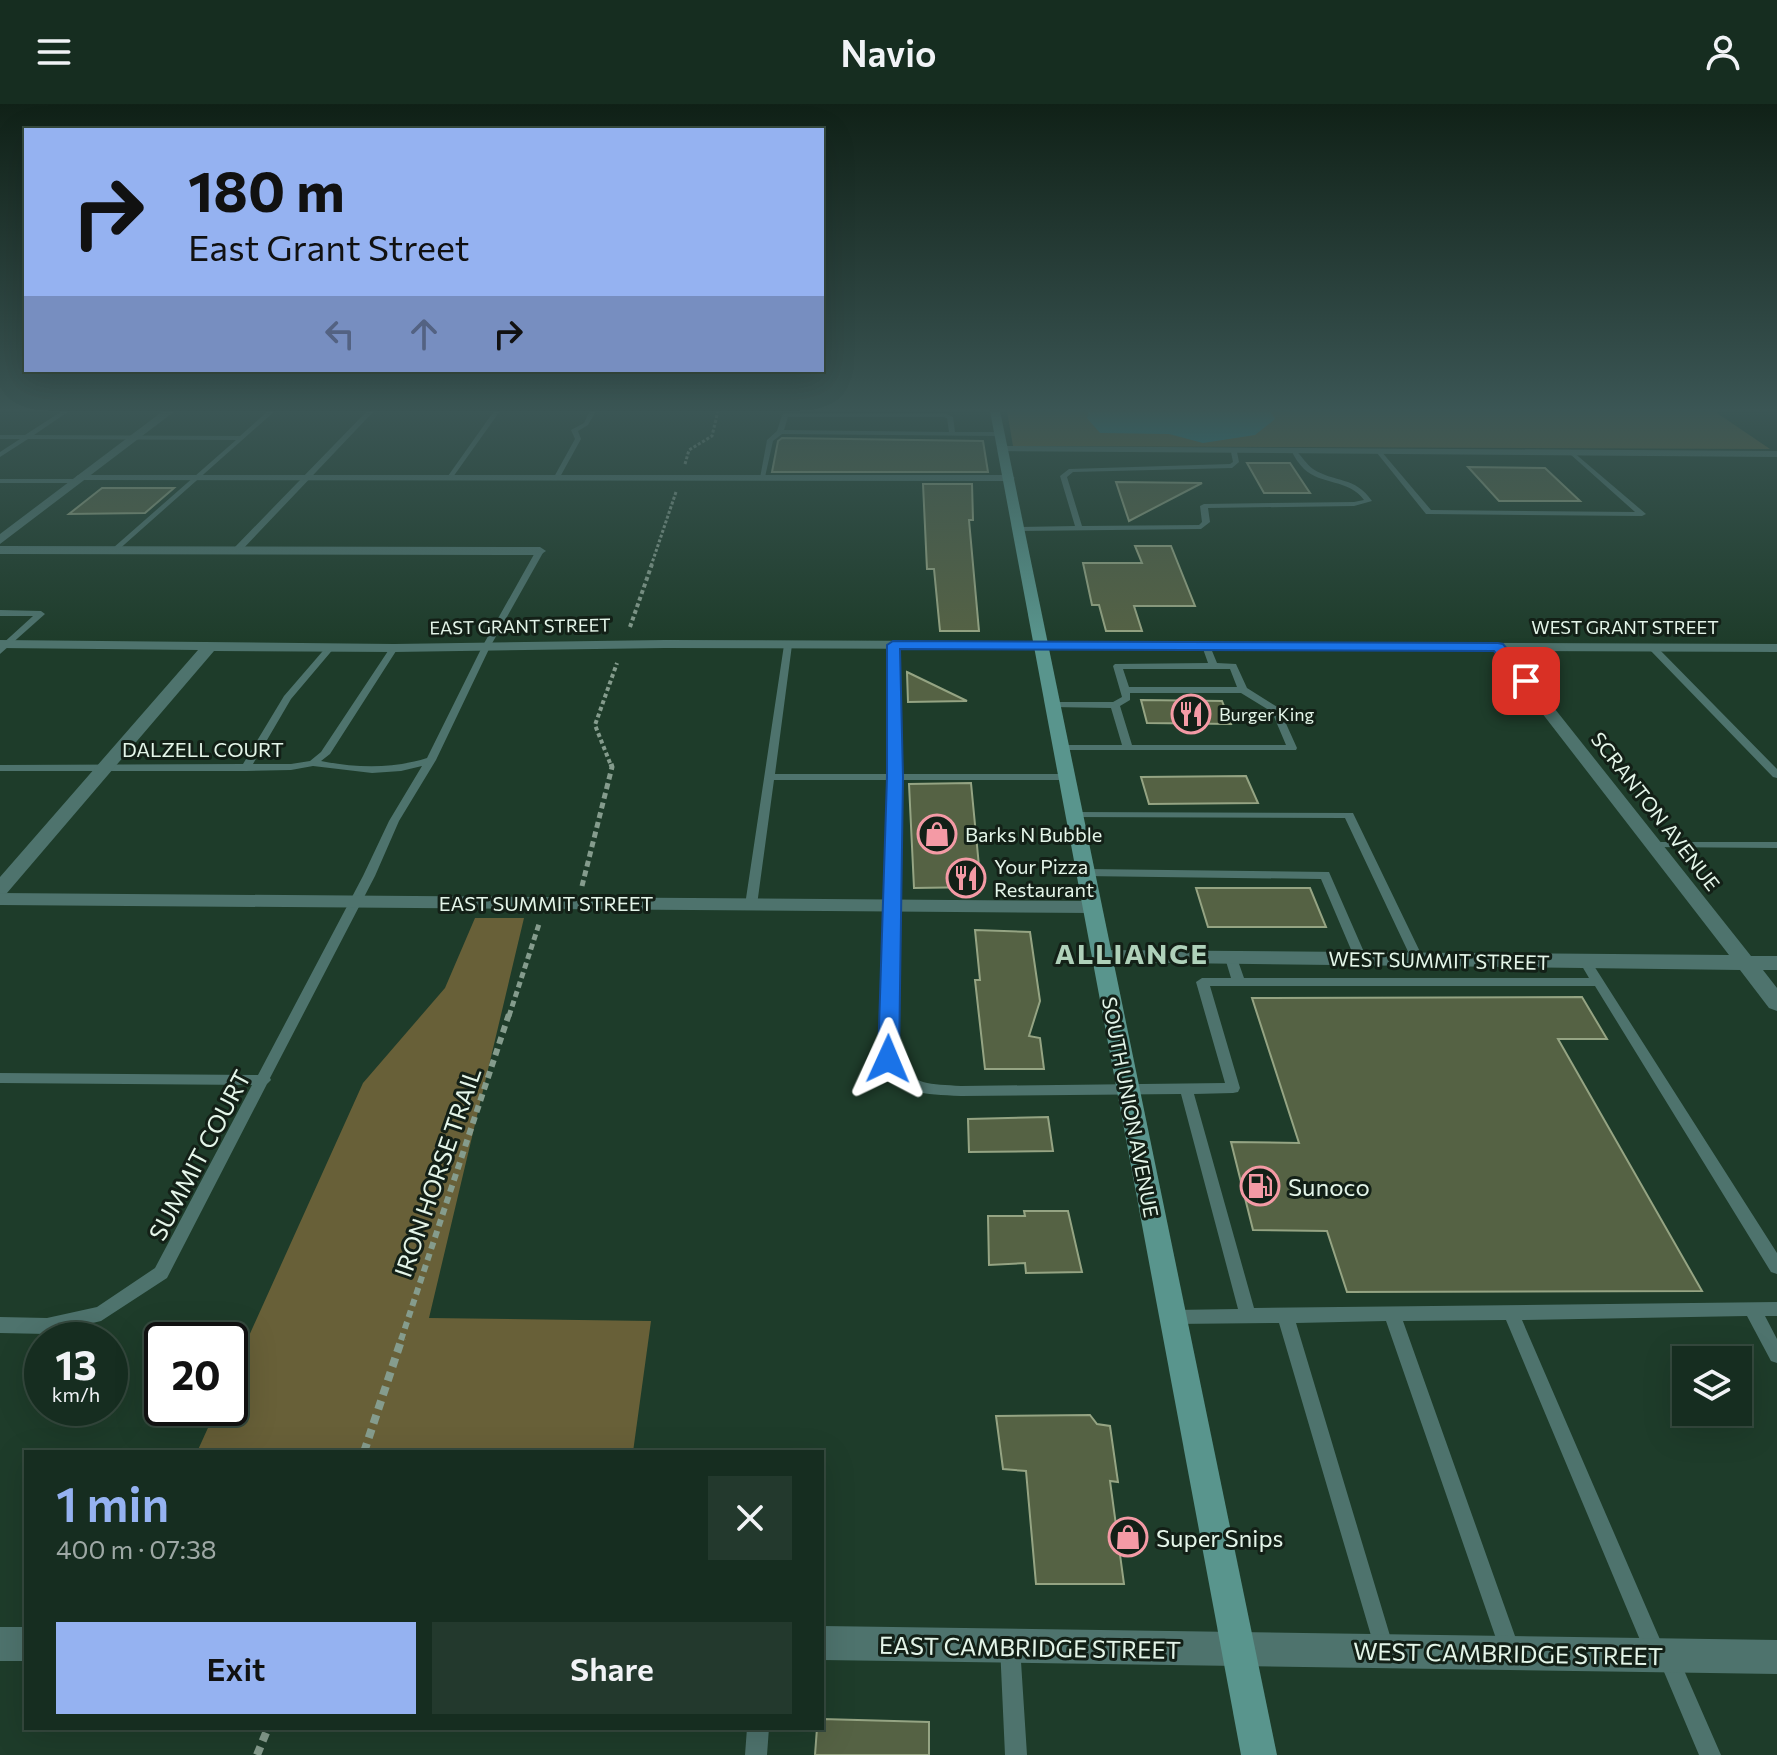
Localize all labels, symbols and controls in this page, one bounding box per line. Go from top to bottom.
icon: menu [32,30,76,74]
text: Navio [840,30,937,74]
icon: person [1701,30,1745,74]
text: 180 m [188,155,345,224]
icon: right [56,160,160,264]
text: East Grant Street [188,224,469,268]
icon: left [318,312,362,356]
icon: ahead [402,312,446,356]
icon: right [486,312,530,356]
street label: EAST GRANT STREET [429,613,611,639]
street label: WEST GRANT STREET [1531,616,1719,638]
pin [1492,647,1560,715]
icon: arrive [1504,659,1548,703]
restaurant icon: Burger King [1170,693,1212,735]
place label: Burger King [1219,703,1315,725]
street label: SCRANTON AVENUE [1587,727,1725,895]
street label: DALZELL COURT [122,737,284,761]
shop icon: Barks N Bubble [916,813,958,855]
place label: Barks N Bubble [965,822,1102,846]
place label: Your Pizza Restaurant [994,854,1094,901]
restaurant icon: Your Pizza Restaurant [945,857,987,899]
street label: EAST SUMMIT STREET [439,891,654,915]
district label: ALLIANCE [1055,936,1209,970]
street label: WEST SUMMIT STREET [1328,946,1550,974]
street label: SOUTH UNION AVENUE [1098,995,1164,1219]
position arrow [846,1017,930,1101]
street label: IRON HORSE TRAIL [388,1063,486,1281]
street label: SUMMIT COURT [142,1065,256,1245]
fuel station icon: Sunoco [1239,1165,1281,1207]
place label: Sunoco [1288,1172,1370,1201]
speed limit sign: 20 [144,1322,248,1426]
text: 13 [55,1339,97,1388]
map controls [1672,1346,1752,1426]
button: layers [1672,1346,1752,1426]
text: km/h [52,1382,100,1406]
text: 1 min [56,1473,169,1532]
button: close [708,1476,792,1560]
shop icon: Super Snips [1107,1516,1149,1558]
place label: Super Snips [1156,1523,1283,1552]
text: 400 m · 07:38 [56,1533,217,1564]
button: Exit [56,1622,416,1714]
button: Share [432,1622,792,1714]
street label: EAST CAMBRIDGE STREET [879,1630,1181,1664]
street label: WEST CAMBRIDGE STREET [1353,1636,1663,1670]

